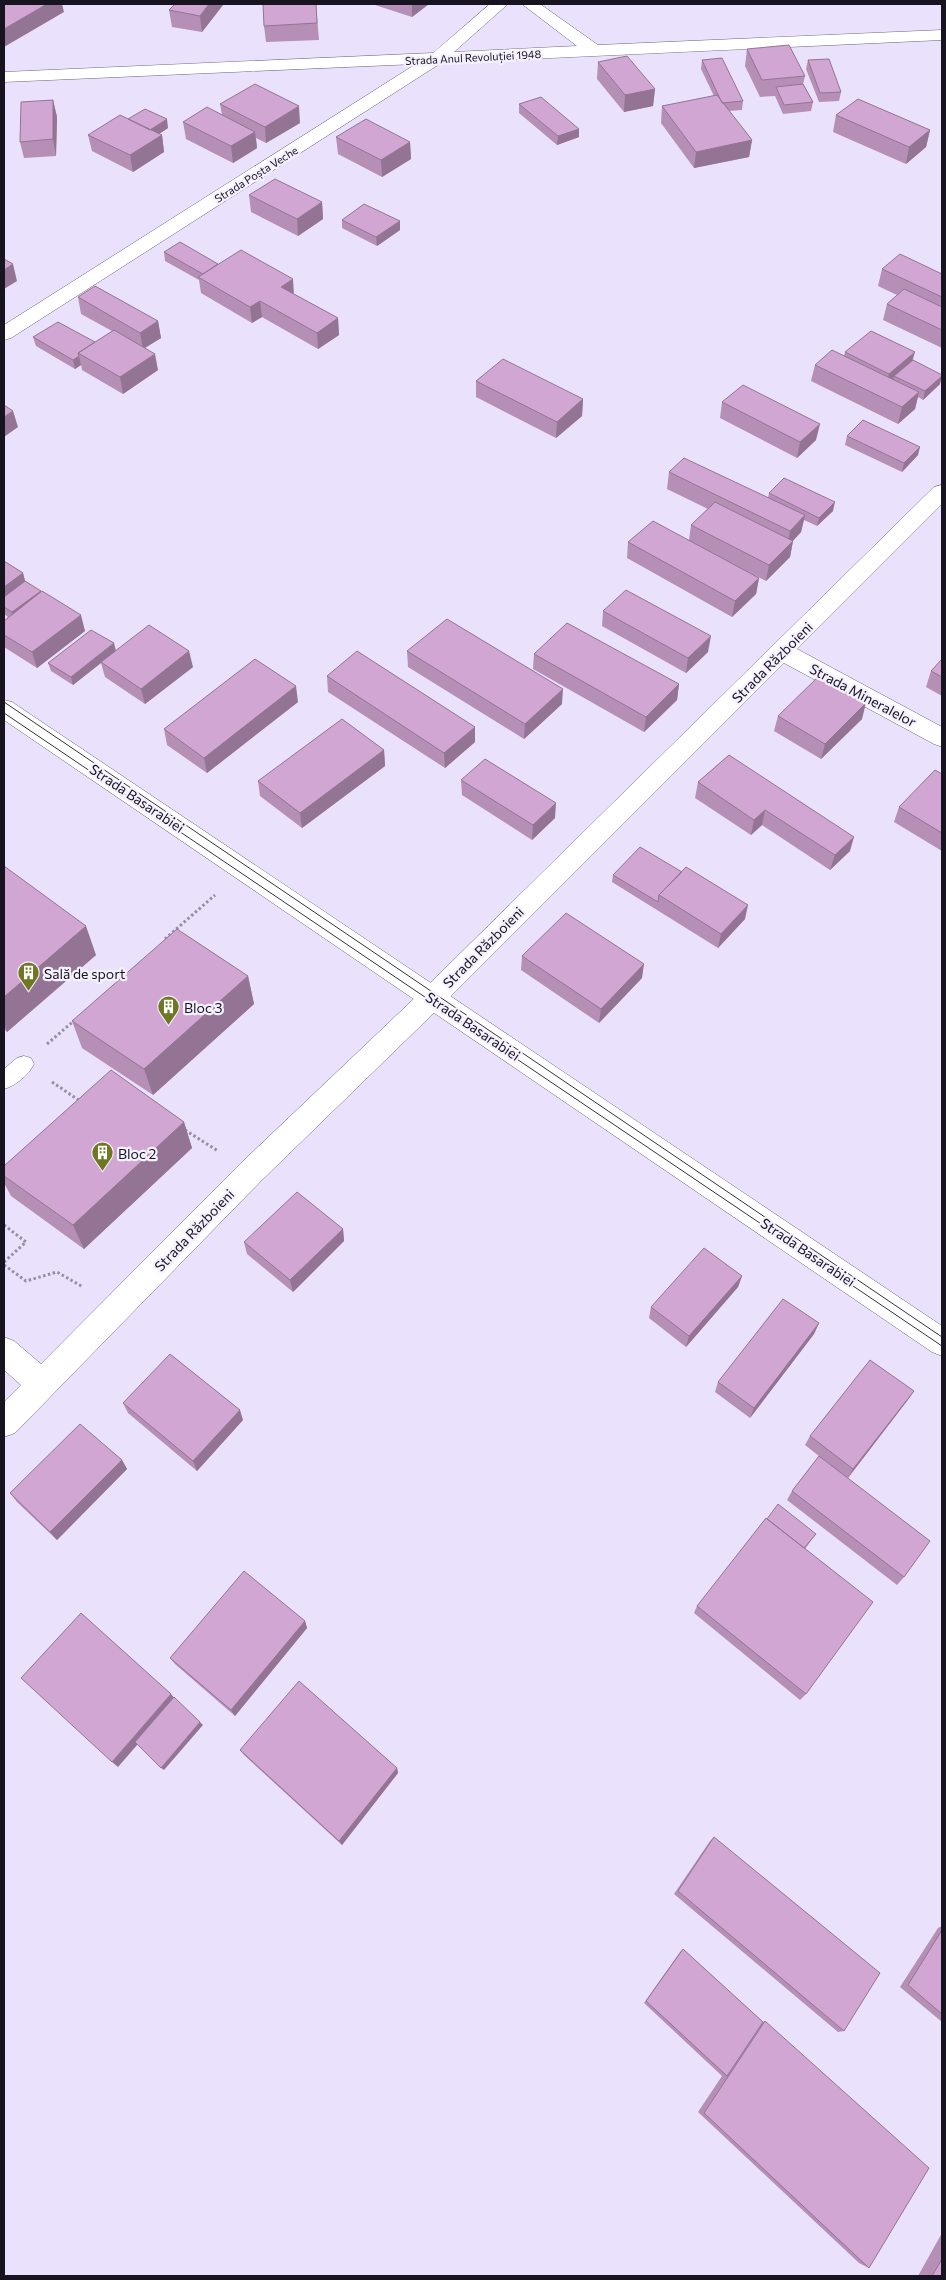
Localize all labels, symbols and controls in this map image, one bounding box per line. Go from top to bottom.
street label: Strada Anul Revoluției 1948 [405,47,542,68]
street label: Strada Poșta Veche [212,143,301,206]
street label: Strada Războieni [728,618,816,706]
street label: Strada Mineralelor [807,660,920,730]
street label: Strada Basarabiei [86,760,188,836]
street label: Strada Războieni [439,903,527,991]
building icon: Sală de sport [16,961,40,992]
place label: Sală de sport [44,965,126,982]
street label: Strada Basarabiei [422,988,524,1064]
building icon: Bloc 3 [156,995,180,1026]
place label: Bloc 3 [184,999,223,1016]
building icon: Bloc 2 [90,1141,114,1172]
place label: Bloc 2 [118,1145,157,1162]
street label: Strada Războieni [151,1185,237,1275]
street label: Strada Basarabiei [757,1214,859,1290]

